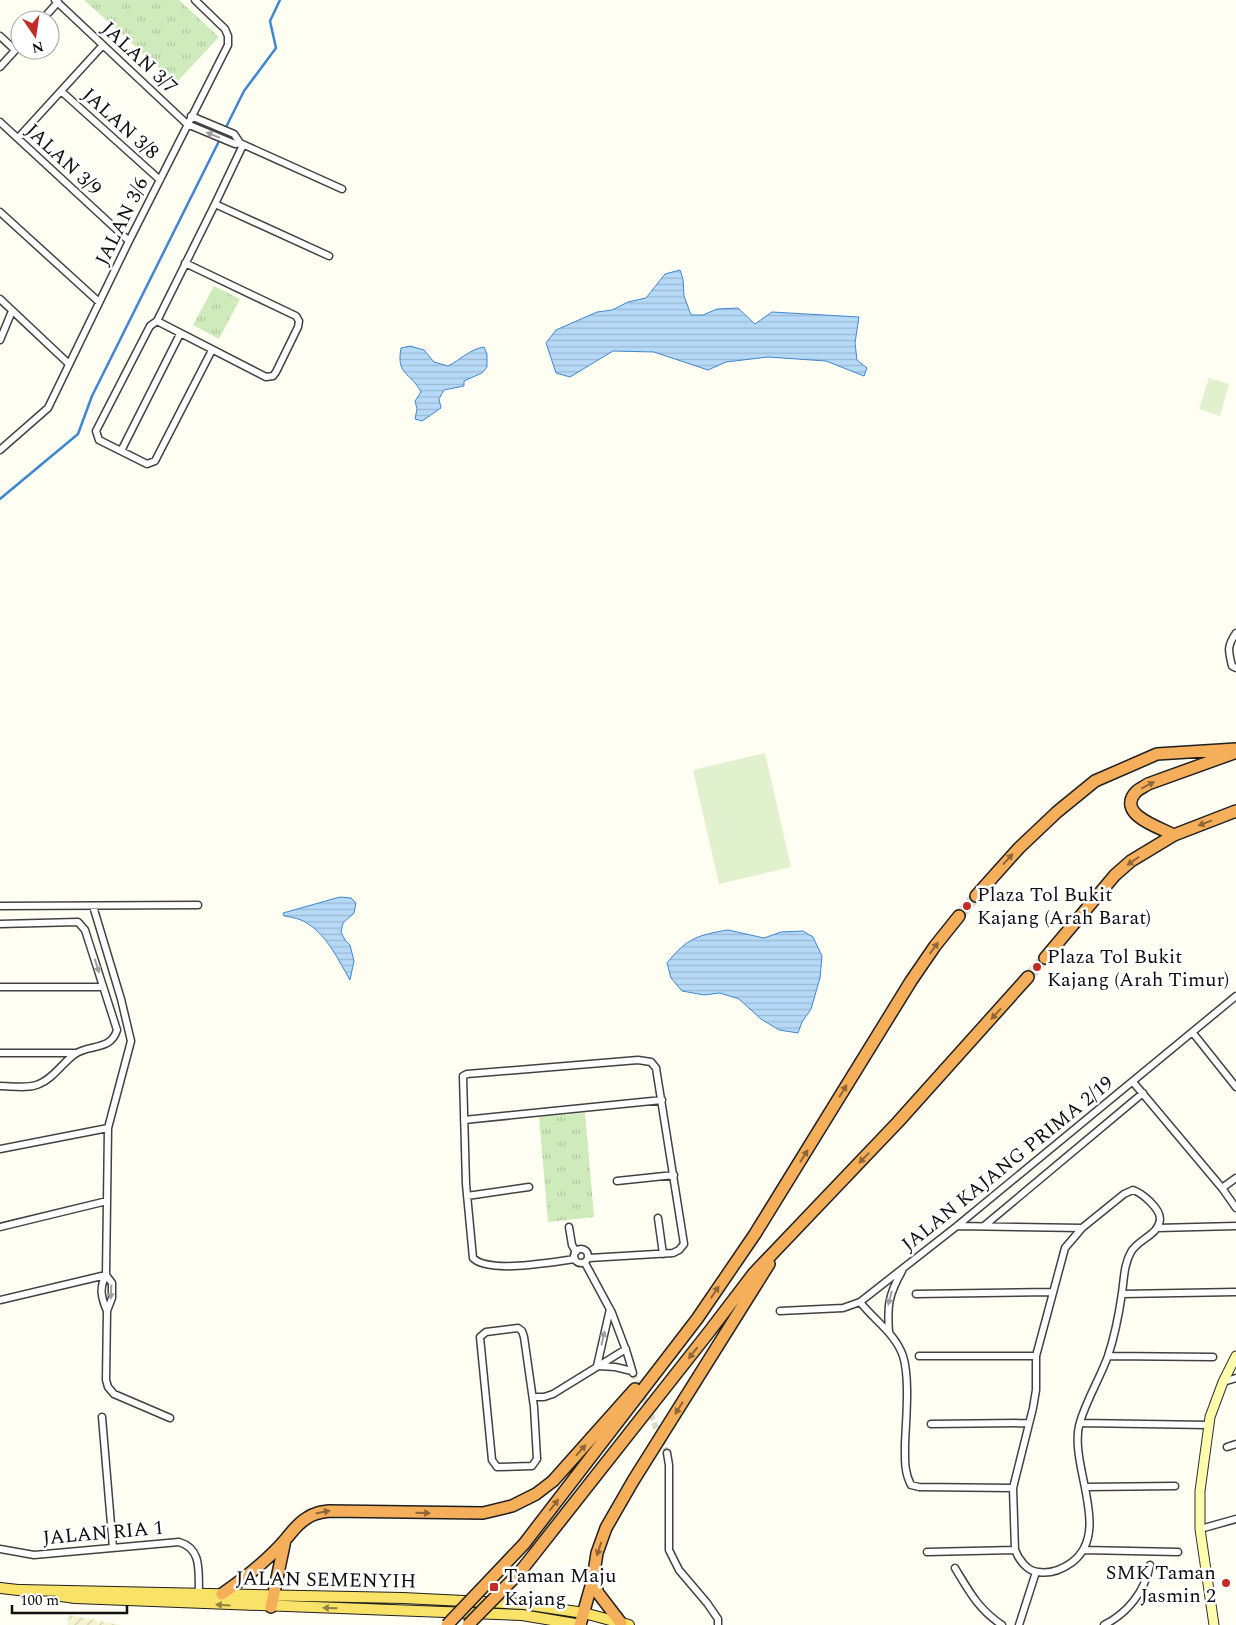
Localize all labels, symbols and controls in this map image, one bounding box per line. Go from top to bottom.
north arrow [10,10,60,60]
street label: JALAN 3/7 [94,14,184,101]
text: N [30,36,46,59]
street label: JALAN 3/8 [75,81,166,167]
street label: JALAN 3/9 [18,116,108,203]
one-way arrow [206,131,220,139]
street label: JALAN 3/6 [88,172,156,271]
one-way arrow [1141,781,1156,789]
one-way arrow [1197,819,1212,827]
one-way arrow [1002,854,1014,866]
one-way arrow [1126,856,1140,866]
place label: Plaza Tol Bukit Kajang (Arah Barat) [977,880,1151,933]
marker: Plaza Tol Bukit Kajang (Arah Barat) [961,900,973,912]
one-way arrow [929,941,939,955]
place label: Plaza Tol Bukit Kajang (Arah Timur) [1047,942,1229,995]
one-way arrow [93,958,101,973]
marker: Plaza Tol Bukit Kajang (Arah Timur) [1031,961,1043,973]
one-way arrow [990,1007,1002,1019]
street label: JALAN KAJANG PRIMA 2/19 [895,1069,1120,1259]
one-way arrow [839,1085,848,1098]
one-way arrow [799,1149,808,1162]
one-way arrow [858,1151,870,1163]
one-way arrow [107,1284,115,1300]
one-way arrow [710,1285,720,1299]
one-way arrow [886,1291,894,1306]
one-way arrow [599,1330,607,1345]
one-way arrow [688,1346,699,1359]
one-way arrow [675,1401,684,1414]
one-way arrow [575,1443,586,1456]
one-way arrow [548,1499,559,1512]
one-way arrow [315,1508,331,1516]
one-way arrow [415,1509,431,1517]
street label: JALAN RIA 1 [41,1513,165,1553]
one-way arrow [594,1542,602,1557]
place label: SMK Taman Jasmin 2 [1106,1558,1216,1611]
place label: Taman Maju Kajang [504,1561,616,1614]
street label: JALAN SEMENYIH [236,1563,416,1597]
marker: SMK Taman Jasmin 2 [1220,1577,1232,1589]
marker: Taman Maju Kajang [488,1581,500,1593]
scale bar [12,1582,128,1614]
text: 100 m [20,1589,59,1612]
one-way arrow [214,1600,230,1608]
one-way arrow [321,1604,337,1612]

